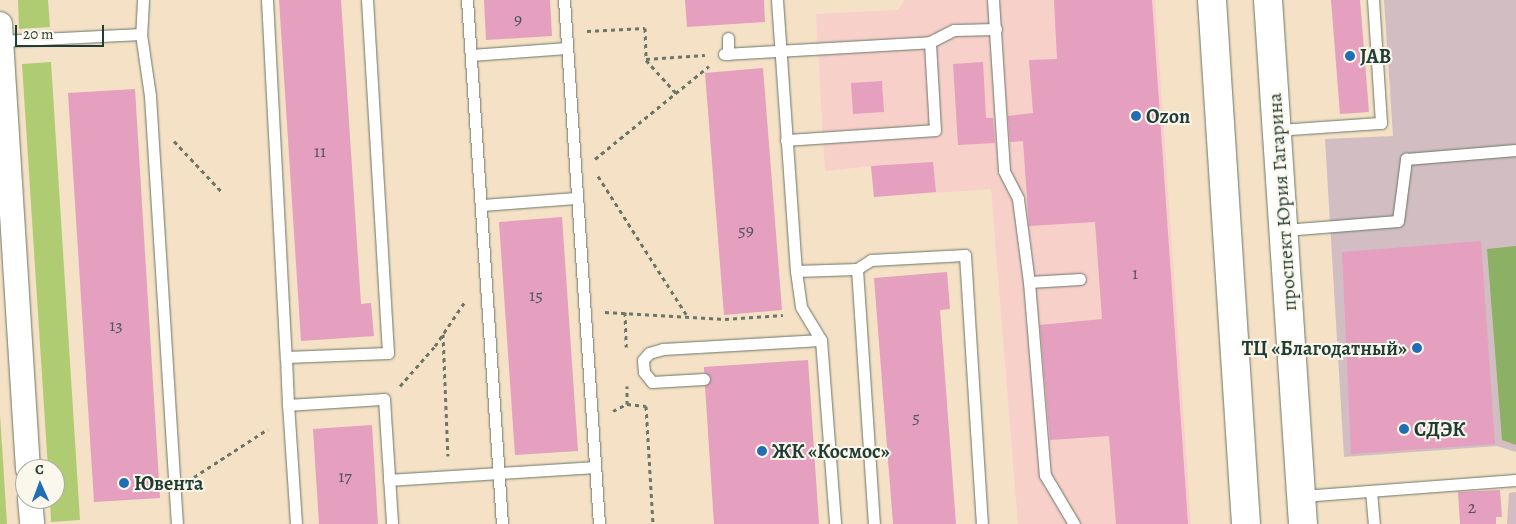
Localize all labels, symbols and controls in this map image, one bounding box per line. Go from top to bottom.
house number: 9 [514,8,522,30]
scale bar [18,15,106,47]
text: 20 m [23,24,54,44]
place label: JAB [1360,44,1391,68]
marker: JAB [1344,50,1356,62]
street label: проспект Юрия Гагарина [1262,92,1302,312]
place label: Ozon [1146,104,1190,128]
marker: Ozon [1130,110,1142,122]
house number: 11 [314,140,326,162]
house number: 59 [738,219,754,241]
house number: 1 [1132,262,1138,284]
house number: 15 [529,284,543,306]
house number: 13 [109,314,123,336]
place label: ТЦ «Благодатный» [1242,336,1407,360]
marker: ТЦ «Благодатный» [1411,342,1423,354]
house number: 5 [912,406,920,428]
place label: СДЭК [1414,417,1466,441]
marker: СДЭК [1398,423,1410,435]
place label: ЖК «Космос» [772,439,890,463]
marker: ЖК «Космос» [756,445,768,457]
north arrow [15,459,65,509]
text: С [35,460,44,479]
house number: 17 [338,465,352,487]
place label: Ювента [134,471,204,495]
marker: Ювента [118,477,130,489]
house number: 2 [1468,496,1476,518]

